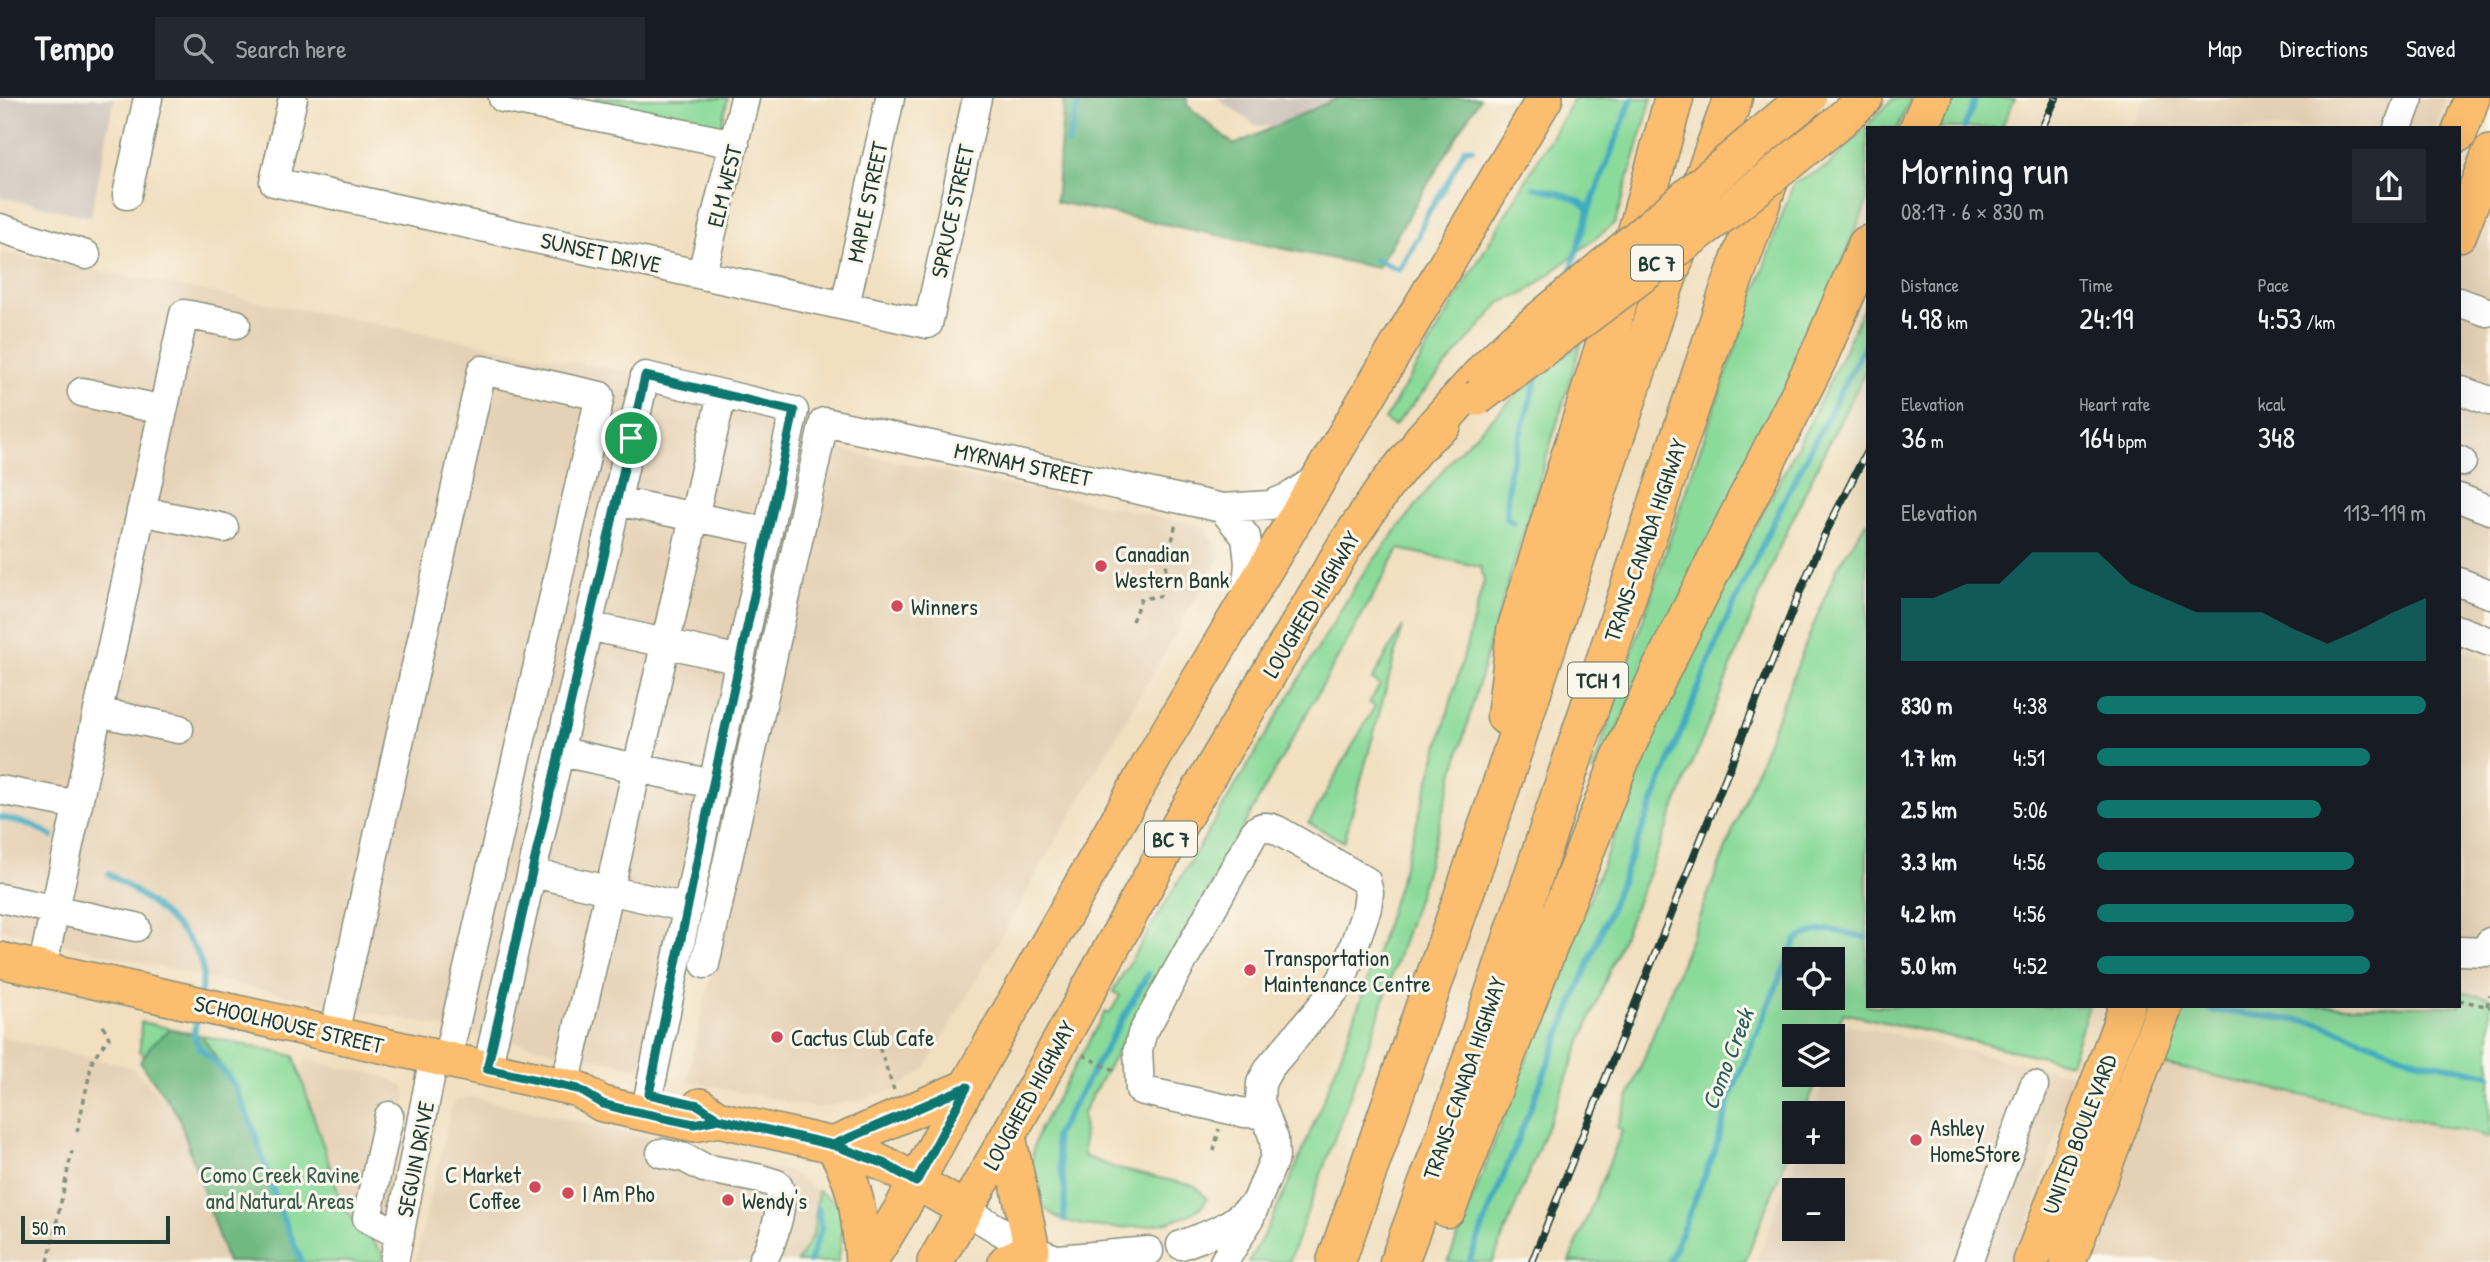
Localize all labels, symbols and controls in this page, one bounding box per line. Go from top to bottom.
search box [155,17,645,80]
text: Tempo [35,26,113,70]
icon: search [179,29,217,67]
text: Search here [235,31,347,66]
text: Map [2208,32,2242,64]
text: Directions [2280,32,2368,64]
text: Saved [2406,32,2455,64]
street label: MAPLE STREET [839,138,895,265]
street label: SPRUCE STREET [923,141,981,281]
street label: ELM WEST [699,142,749,230]
text: Morning run [1901,144,2069,196]
button: share [2352,149,2426,223]
text: 08:17 · 6 × 830 m [1901,196,2044,227]
street label: SUNSET DRIVE [538,224,664,280]
road number: BC 7 [1631,246,1683,280]
text: Distance [1901,272,1959,298]
text: Time [2079,272,2113,298]
text: Pace [2258,272,2289,298]
text: 4.98 [1901,298,1943,338]
text: 24:19 [2079,298,2133,338]
text: 4:53 [2258,298,2302,338]
text: km [1943,309,1968,335]
text: /km [2302,309,2335,335]
text: Elevation [1901,391,1964,417]
text: Heart rate [2079,391,2150,417]
text: kcal [2258,391,2285,417]
pin [601,408,661,468]
text: 36 [1901,417,1926,457]
text: 164 [2079,417,2113,457]
text: 348 [2258,417,2295,457]
icon: arrive [612,419,650,457]
text: m [1926,428,1944,454]
text: bpm [2113,428,2147,454]
street label: MYRNAM STREET [952,434,1095,494]
street label: TRANS-CANADA HIGHWAY [1596,434,1694,646]
text: Elevation [1901,497,1977,528]
text: 113–119 m [2343,497,2426,528]
street label: LOUGHEED HIGHWAY [1255,525,1367,683]
place label: Canadian Western Bank [1115,538,1230,595]
marker: Canadian Western Bank [1093,558,1109,574]
place label: Winners [911,591,978,622]
marker: Winners [889,598,905,614]
road number: TCH 1 [1568,662,1628,698]
text: 830 m [1901,690,1953,721]
text: 4:38 [2013,690,2047,721]
text: 1.7 km [1901,742,1956,773]
text: 4:51 [2013,742,2045,773]
text: 2.5 km [1901,794,1957,825]
text: 5:06 [2013,794,2048,825]
road number: BC 7 [1145,822,1197,856]
text: 3.3 km [1901,846,1957,877]
text: 4:56 [2013,846,2046,877]
text: 4.2 km [1901,898,1956,929]
text: 4:56 [2013,898,2046,929]
place label: Transportation Maintenance Centre [1264,942,1431,999]
map controls [1782,947,1845,1241]
button: locate [1782,947,1845,1010]
text: 5.0 km [1901,950,1956,981]
text: 4:52 [2013,950,2047,981]
marker: Transportation Maintenance Centre [1242,962,1258,978]
street label: TRANS-CANADA HIGHWAY [1415,972,1513,1184]
street label: SCHOOLHOUSE STREET [191,987,387,1061]
water label: Como Creek [1693,1002,1762,1114]
street label: LOUGHEED HIGHWAY [975,1015,1083,1175]
place label: Cactus Club Cafe [791,1022,935,1053]
button: layers [1782,1024,1845,1087]
marker: Cactus Club Cafe [769,1029,785,1045]
street label: UNITED BOULEVARD [2034,1050,2124,1218]
street label: SEGUIN DRIVE [389,1099,441,1219]
button: + [1782,1101,1845,1164]
place label: Ashley HomeStore [1930,1112,2021,1169]
marker: Ashley HomeStore [1908,1132,1924,1148]
park label: Como Creek Ravine and Natural Areas [200,1159,360,1216]
place label: C Market Coffee [445,1159,522,1216]
place label: I Am Pho [582,1178,655,1209]
button: − [1782,1178,1845,1241]
marker: C Market Coffee [527,1179,543,1195]
marker: I Am Pho [560,1185,576,1201]
place label: Wendy's [742,1185,807,1216]
marker: Wendy's [720,1192,736,1208]
scale bar [21,1213,170,1245]
text: 50 m [32,1215,66,1241]

